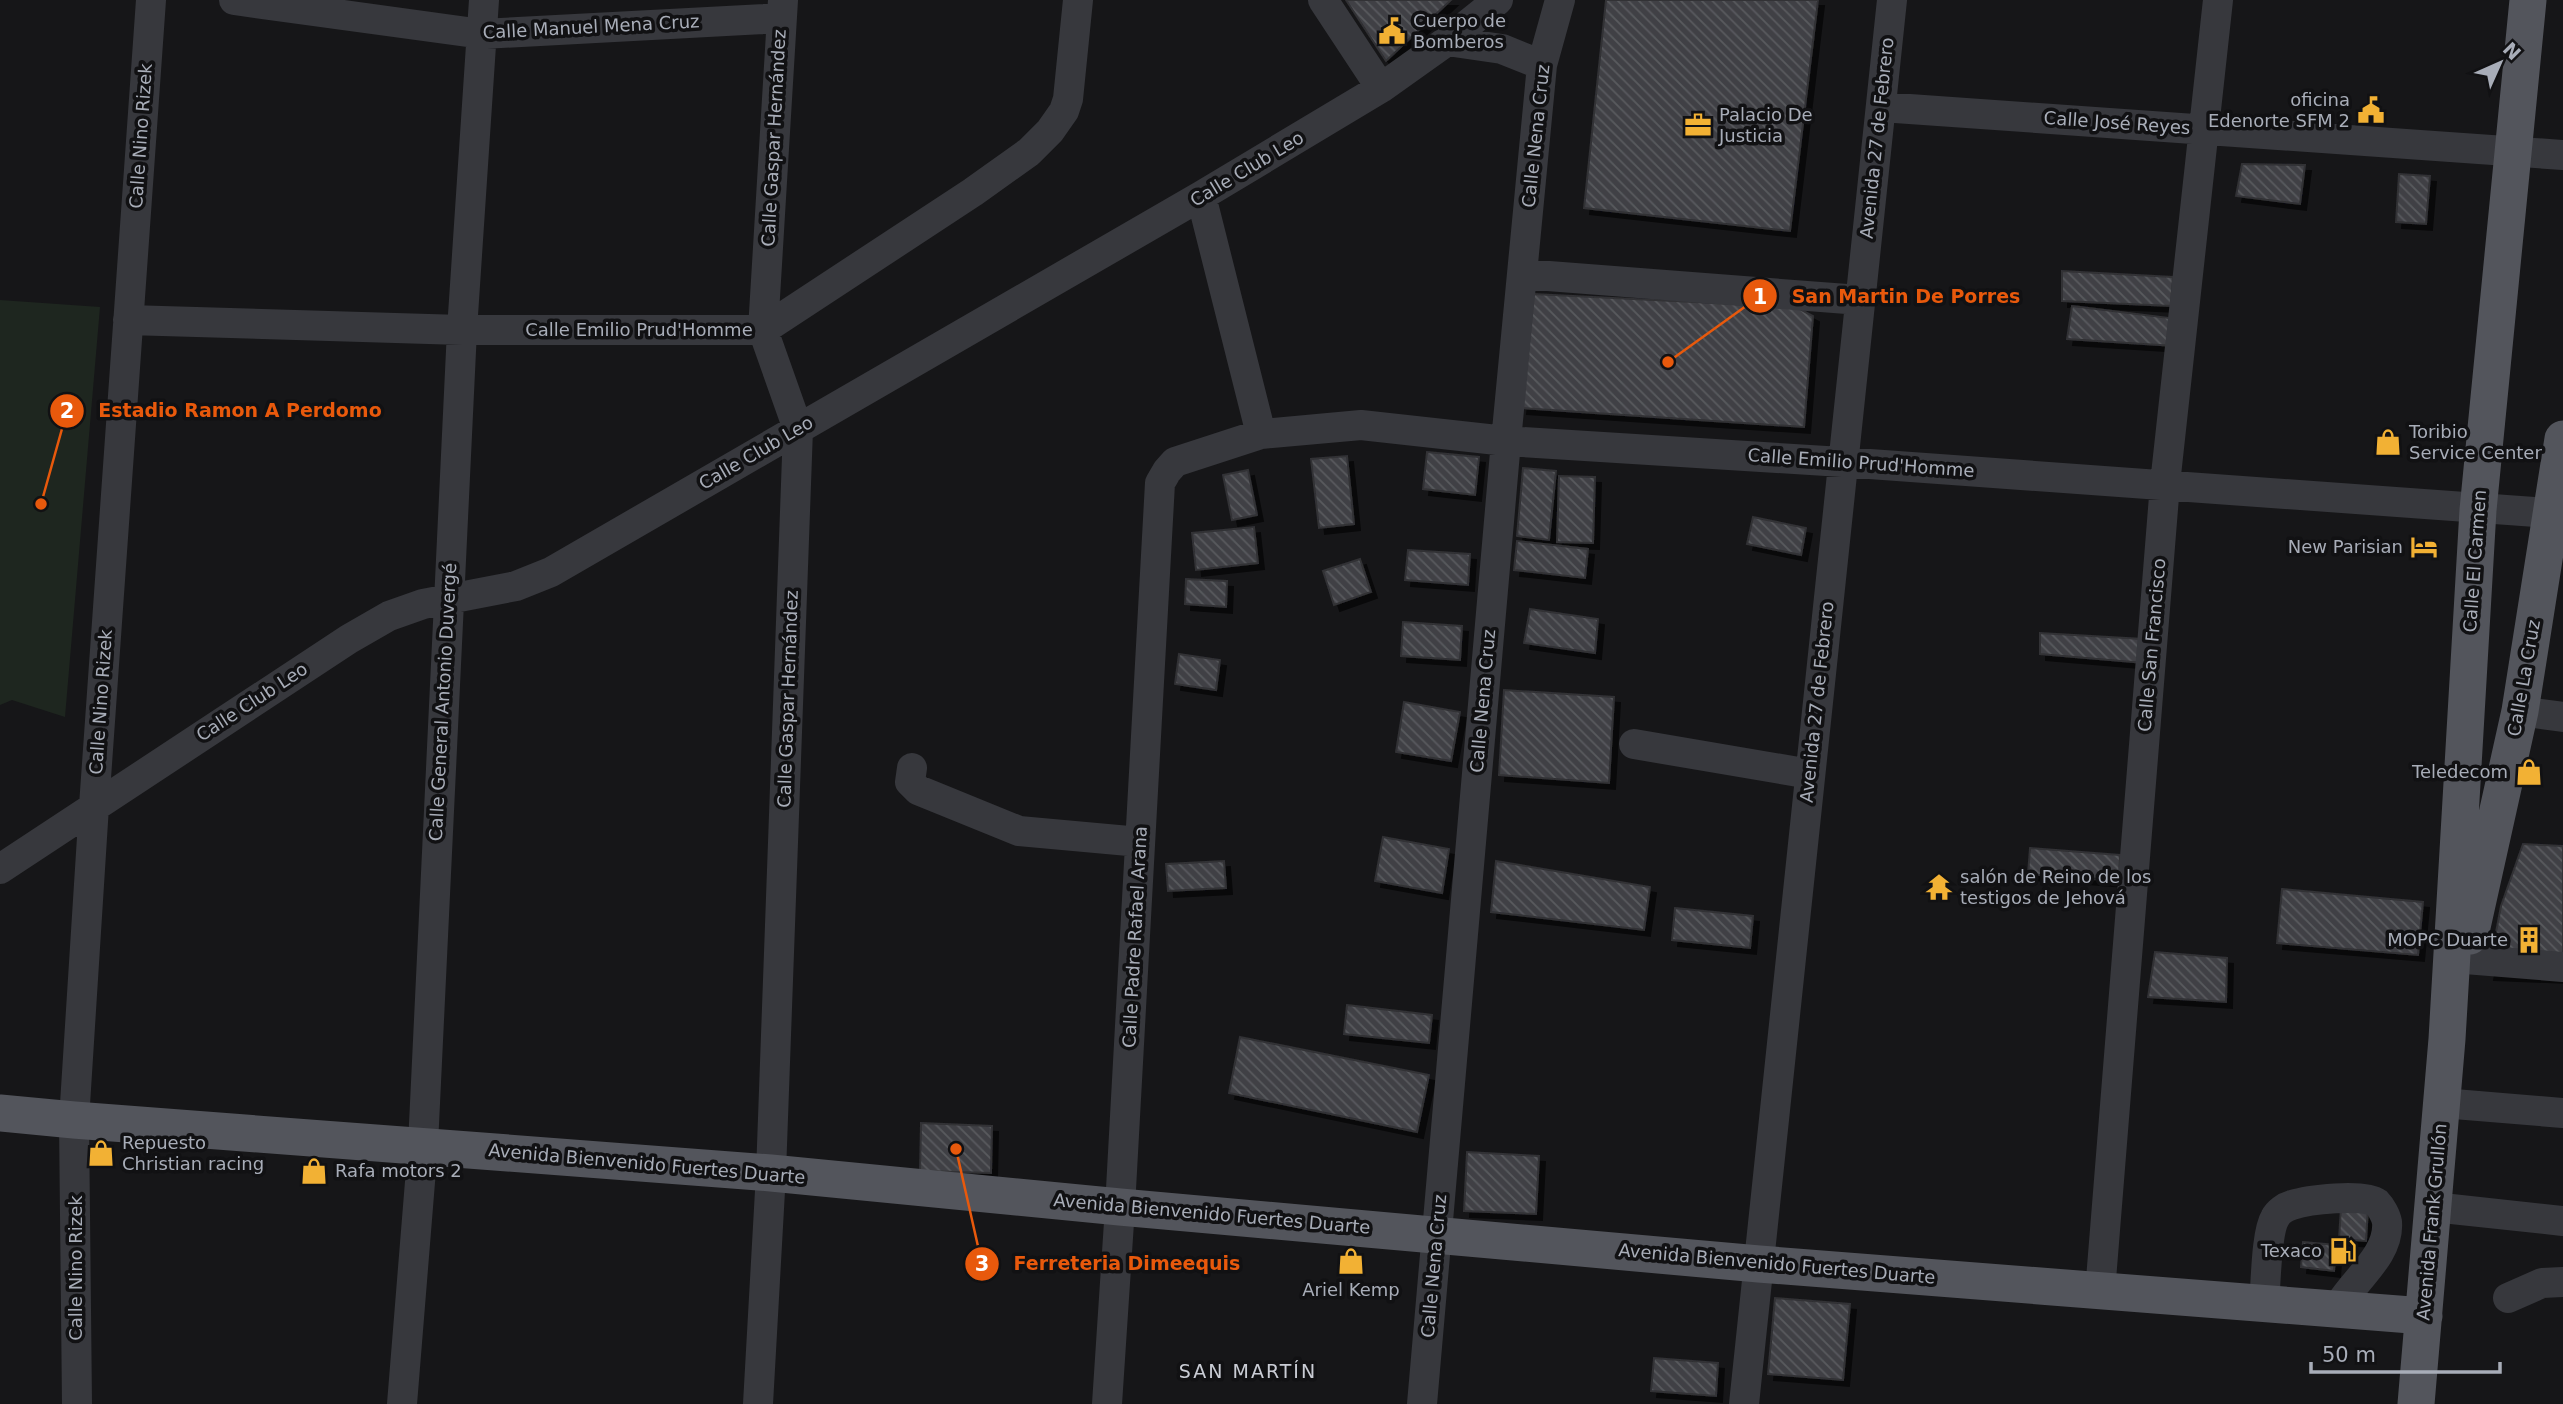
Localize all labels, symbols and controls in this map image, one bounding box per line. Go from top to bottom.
street label: Calle Manuel Mena Cruz [482,10,700,43]
place label: Cuerpo de Bomberos [1413,10,1506,52]
public building icon: Cuerpo de Bomberos [1377,16,1407,46]
north arrow [2465,28,2535,98]
street label: Calle Gaspar Hernández [757,29,790,247]
street label: Avenida 27 de Febrero [1855,36,1898,240]
text: N [2499,38,2525,64]
street label: Calle Nino Rizek [125,62,156,209]
street label: Calle Nena Cruz [1518,63,1553,209]
place label: oficina Edenorte SFM 2 [2208,89,2350,131]
public building icon: oficina Edenorte SFM 2 [2356,95,2386,125]
place label: Palacio De Justicia [1718,104,1813,146]
street label: Calle José Reyes [2043,107,2191,138]
office icon: Palacio De Justicia [1683,110,1713,140]
street label: Calle Club Leo [1186,127,1307,211]
callout: San Martin De Porres [1743,276,2034,316]
text: 1 [1753,285,1767,309]
text: San Martin De Porres [1792,285,2020,307]
street label: Calle Emilio Prud'Homme [525,319,753,340]
callout: Estadio Ramon A Perdomo [49,391,396,431]
text: 2 [60,399,74,423]
text: Estadio Ramon A Perdomo [98,399,382,421]
street label: Calle Club Leo [695,411,817,494]
place label: Toribio Service Center [2408,421,2542,463]
shop icon: Toribio Service Center [2373,427,2403,457]
street label: Calle Emilio Prud'Homme [1747,444,1975,481]
street label: Calle El Carmen [2459,489,2490,633]
hotel icon: New Parisian [2409,532,2439,562]
place label: New Parisian [2288,536,2403,557]
street label: Calle San Francisco [2133,557,2170,733]
street label: Calle General Antonio Duvergé [425,562,460,842]
street label: Calle Gaspar Hernández [773,590,802,808]
street label: Avenida 27 de Febrero [1795,600,1838,804]
street label: Calle La Cruz [2503,618,2544,738]
street label: Calle Nino Rizek [85,628,116,775]
street label: Calle Nena Cruz [1466,628,1499,774]
street label: Calle Club Leo [192,658,311,745]
shop icon: Teledecom [2514,757,2544,787]
place label: Teledecom [2411,761,2508,782]
street label: Calle Padre Rafael Arana [1118,825,1151,1048]
place label: salón de Reino de los testigos de Jehová [1960,866,2151,908]
temple icon: salón de Reino de los testigos de Jehová [1924,872,1954,902]
building icon: MOPC Duarte [2514,925,2544,955]
place label: MOPC Duarte [2387,929,2508,950]
street label: Avenida Frank Grullón [2412,1123,2451,1321]
place label: Repuesto Christian racing [122,1132,264,1174]
shop icon: Repuesto Christian racing [86,1138,116,1168]
street label: Avenida Bienvenido Fuertes Duarte [488,1139,806,1188]
shop icon: Rafa motors 2 [299,1156,329,1186]
place label: Rafa motors 2 [335,1160,462,1181]
street label: Avenida Bienvenido Fuertes Duarte [1053,1189,1371,1238]
street label: Calle Nena Cruz [1417,1193,1450,1339]
street label: Calle Nino Rizek [65,1195,86,1341]
fuel station icon: Texaco [2328,1236,2358,1266]
street label: Avenida Bienvenido Fuertes Duarte [1618,1239,1936,1288]
place label: Texaco [2260,1240,2322,1261]
callout: Ferreteria Dimeequis [964,1244,1254,1284]
shop icon: Ariel Kemp [1336,1246,1366,1276]
text: 3 [975,1252,989,1276]
text: Ferreteria Dimeequis [1014,1252,1240,1274]
place label: Ariel Kemp [1302,1279,1400,1300]
scale bar [2311,1330,2500,1374]
text: 50 m [2322,1343,2376,1367]
district label: SAN MARTÍN [1179,1360,1317,1382]

